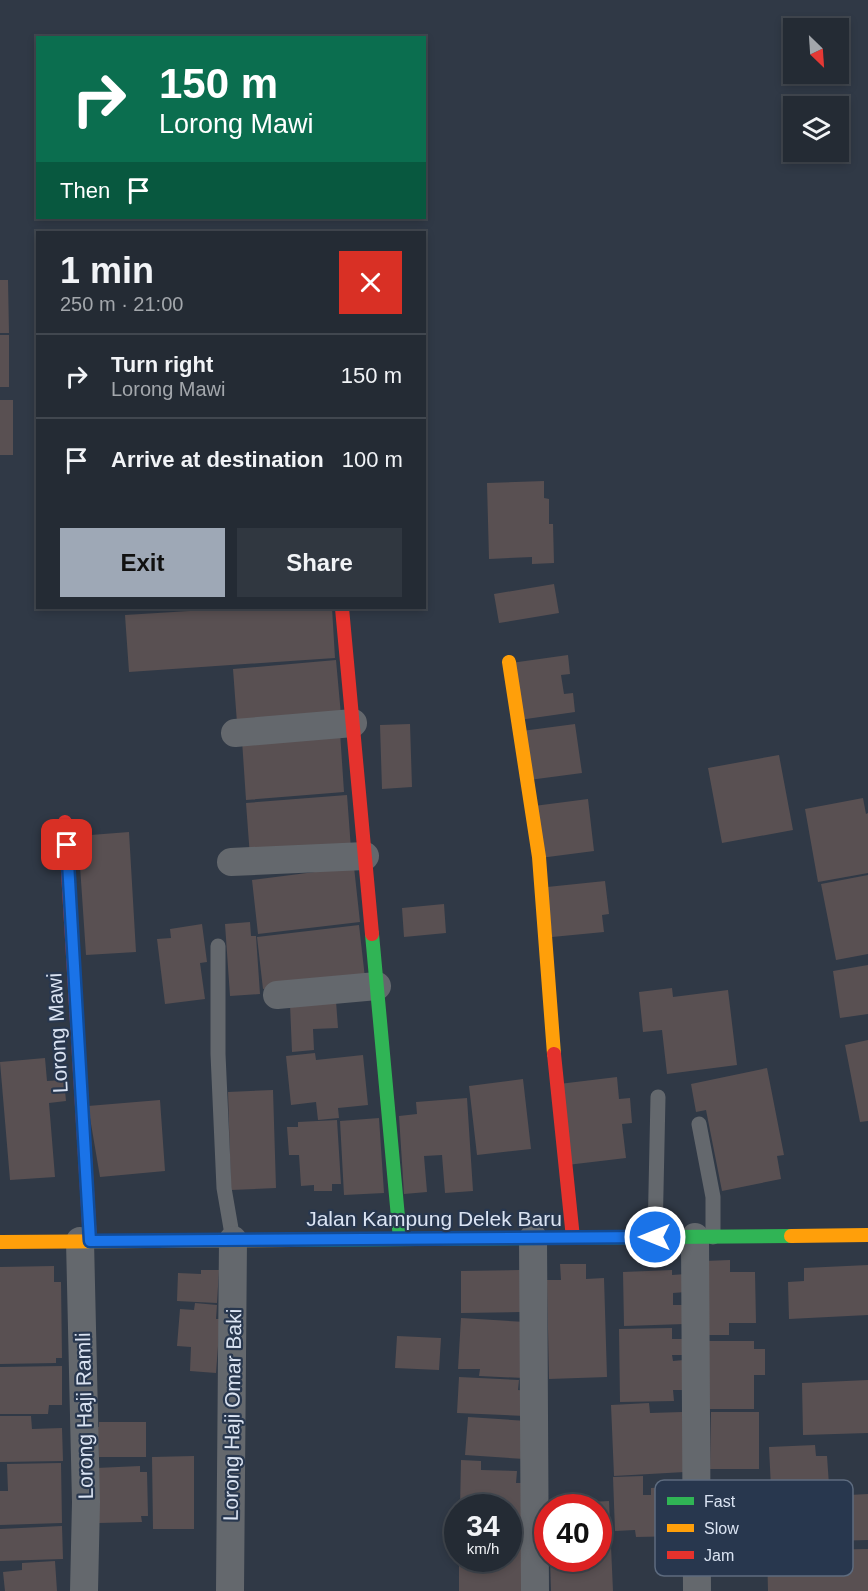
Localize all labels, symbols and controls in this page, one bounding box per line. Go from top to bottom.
north arrow [783,18,849,84]
map controls [783,18,849,162]
icon: right [60,60,138,138]
text: 150 m [159,60,278,107]
button: layers [783,96,849,162]
text: Lorong Mawi [159,109,314,139]
icon: arrive [122,174,155,207]
text: Then [60,178,110,203]
text: 1 min [60,250,154,291]
button: close [339,251,402,314]
text: 250 m · 21:00 [60,293,183,315]
text: Turn right [111,352,213,377]
icon: right [60,360,93,393]
text: 150 m [341,363,402,388]
text: Lorong Mawi [111,378,226,400]
icon: arrive [60,444,93,477]
text: Arrive at destination [111,447,324,472]
text: 100 m [342,447,403,472]
button: Exit [60,528,225,597]
button: Share [237,528,402,597]
pin [41,819,92,870]
icon: arrive [50,828,83,861]
street label: Lorong Mawi [42,972,72,1094]
position arrow [623,1205,687,1269]
street label: Jalan Kampung Delek Baru [306,1207,562,1230]
street label: Lorong Haji Omar Baki [219,1309,245,1521]
street label: Lorong Haji Ramli [71,1332,97,1500]
legend [655,1480,853,1576]
text: Fast [704,1493,736,1510]
speed limit sign: 40 [534,1494,612,1572]
text: 34 [466,1509,500,1542]
text: Slow [704,1520,739,1537]
text: km/h [467,1540,499,1557]
text: Jam [704,1547,734,1564]

